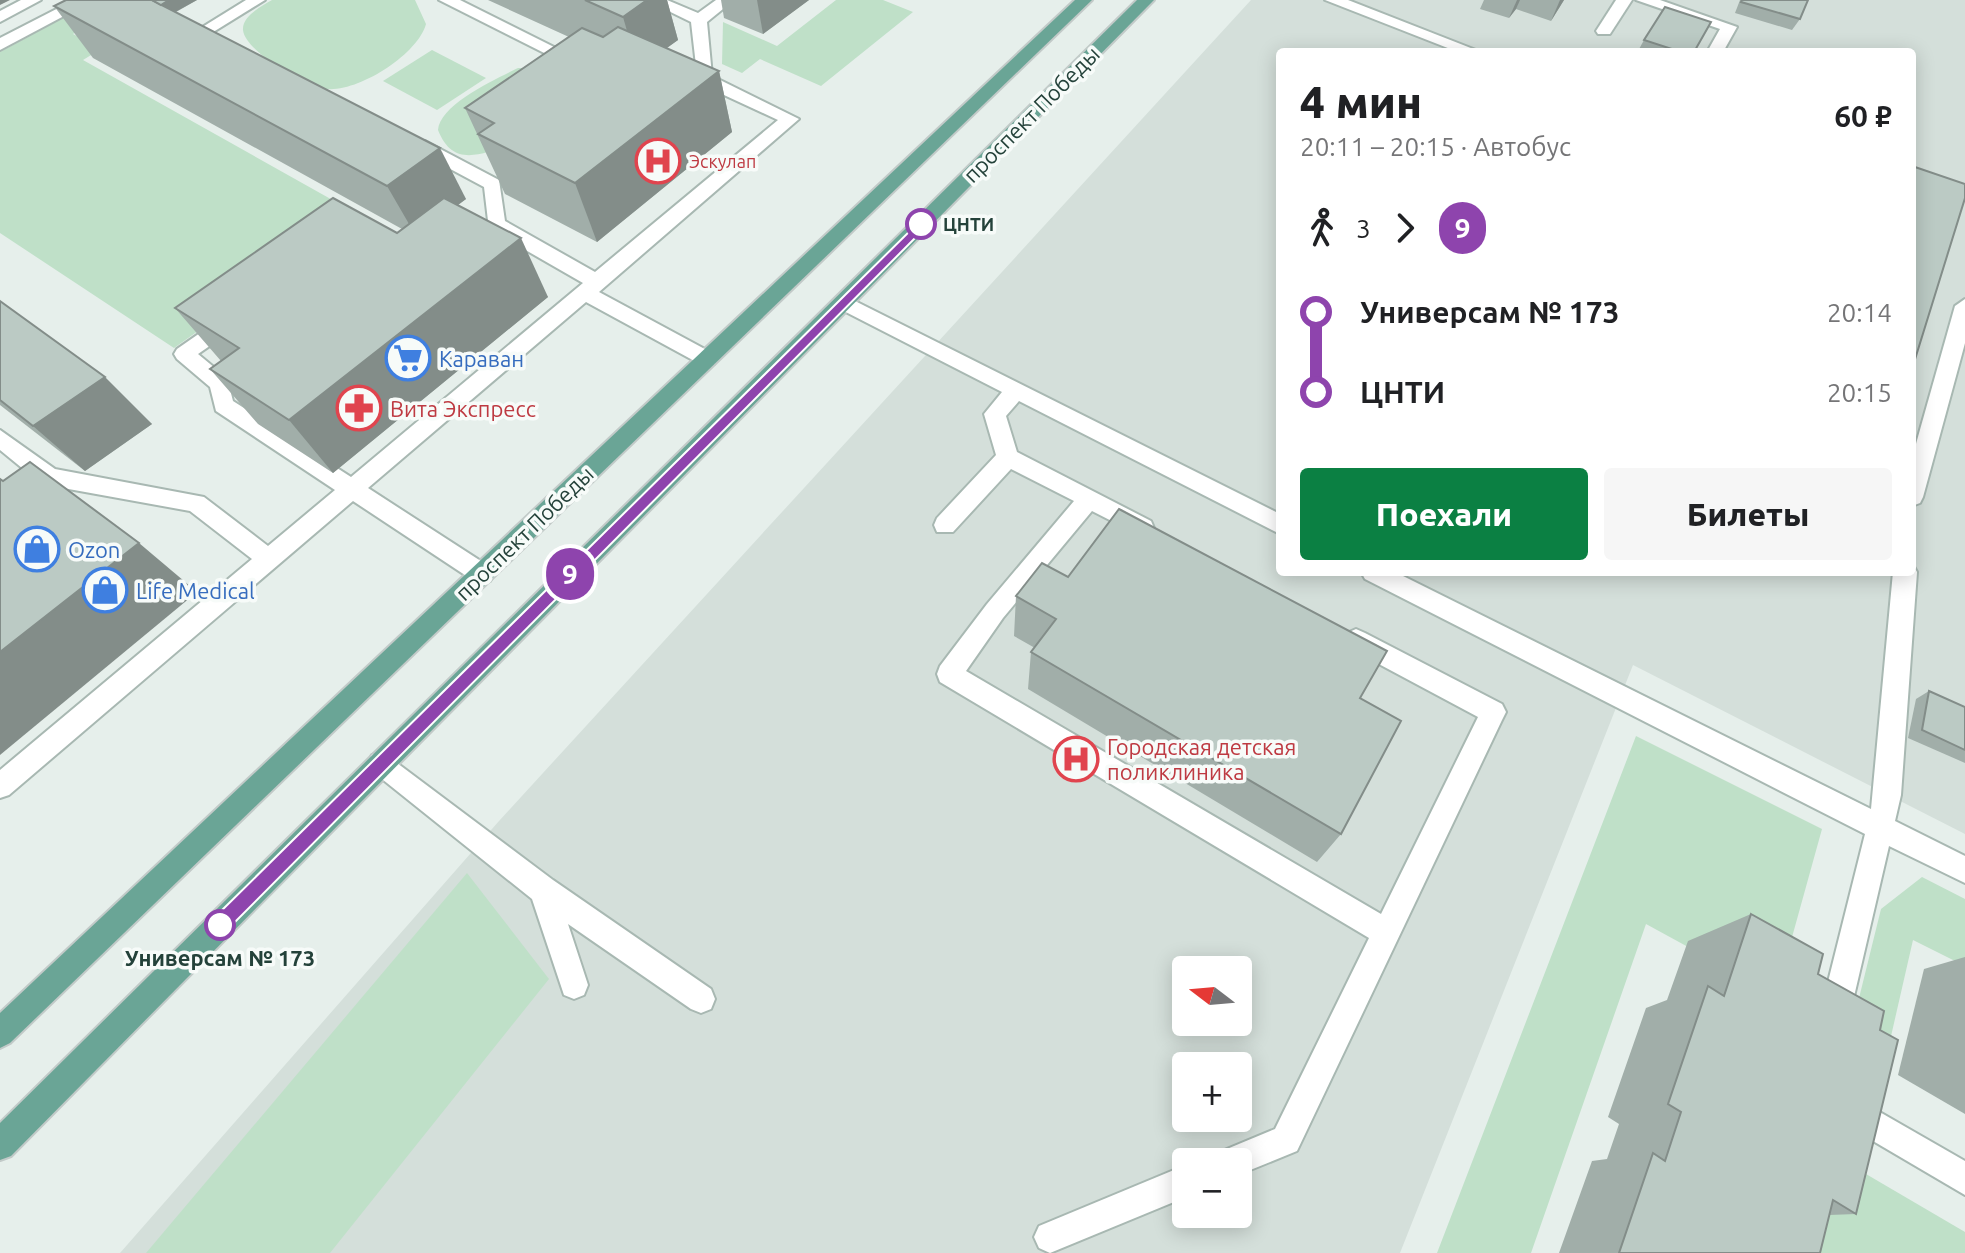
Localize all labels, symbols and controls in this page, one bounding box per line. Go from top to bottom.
street label: проспект Победы [958,41,1104,187]
text: 4 мин [1300,77,1422,126]
text: 60 ₽ [1834,99,1892,133]
text: 20:11 – 20:15 · Автобус [1300,132,1571,161]
hospital icon: Эскулап [634,137,682,185]
place label: Эскулап [689,151,756,171]
icon: walk [1300,206,1344,250]
icon: forward [1383,206,1427,250]
marker: ЦНТИ [906,209,936,239]
text: 9 [1455,212,1470,243]
place label: ЦНТИ [943,214,994,234]
text: 3 [1356,214,1371,243]
text: Универсам № 173 [1360,295,1619,329]
text: 20:14 [1827,298,1892,327]
supermarket icon: Караван [384,334,432,382]
place label: Караван [439,346,524,371]
text: ЦНТИ [1360,375,1445,409]
text: 20:15 [1827,378,1892,407]
pharmacy icon: Вита Экспресс [335,384,383,432]
place label: Вита Экспресс [390,396,536,421]
street label: проспект Победы [450,461,598,605]
button: Поехали [1300,468,1588,560]
button: Билеты [1604,468,1892,560]
shop icon: Ozon [13,525,61,573]
place label: Ozon [68,537,120,562]
line badge: 9 [544,548,596,600]
text: 9 [562,558,578,589]
shop icon: Life Medical [81,566,129,614]
place label: Life Medical [136,578,255,603]
place label: Городская детская поликлиника [1107,734,1296,784]
hospital icon: Городская детская поликлиника [1052,735,1100,783]
marker: Универсам № 173 [205,910,235,940]
place label: Универсам № 173 [125,945,315,970]
north arrow [1172,956,1252,1036]
map controls [1172,956,1252,1228]
button: + [1172,1052,1252,1132]
button: − [1172,1148,1252,1228]

